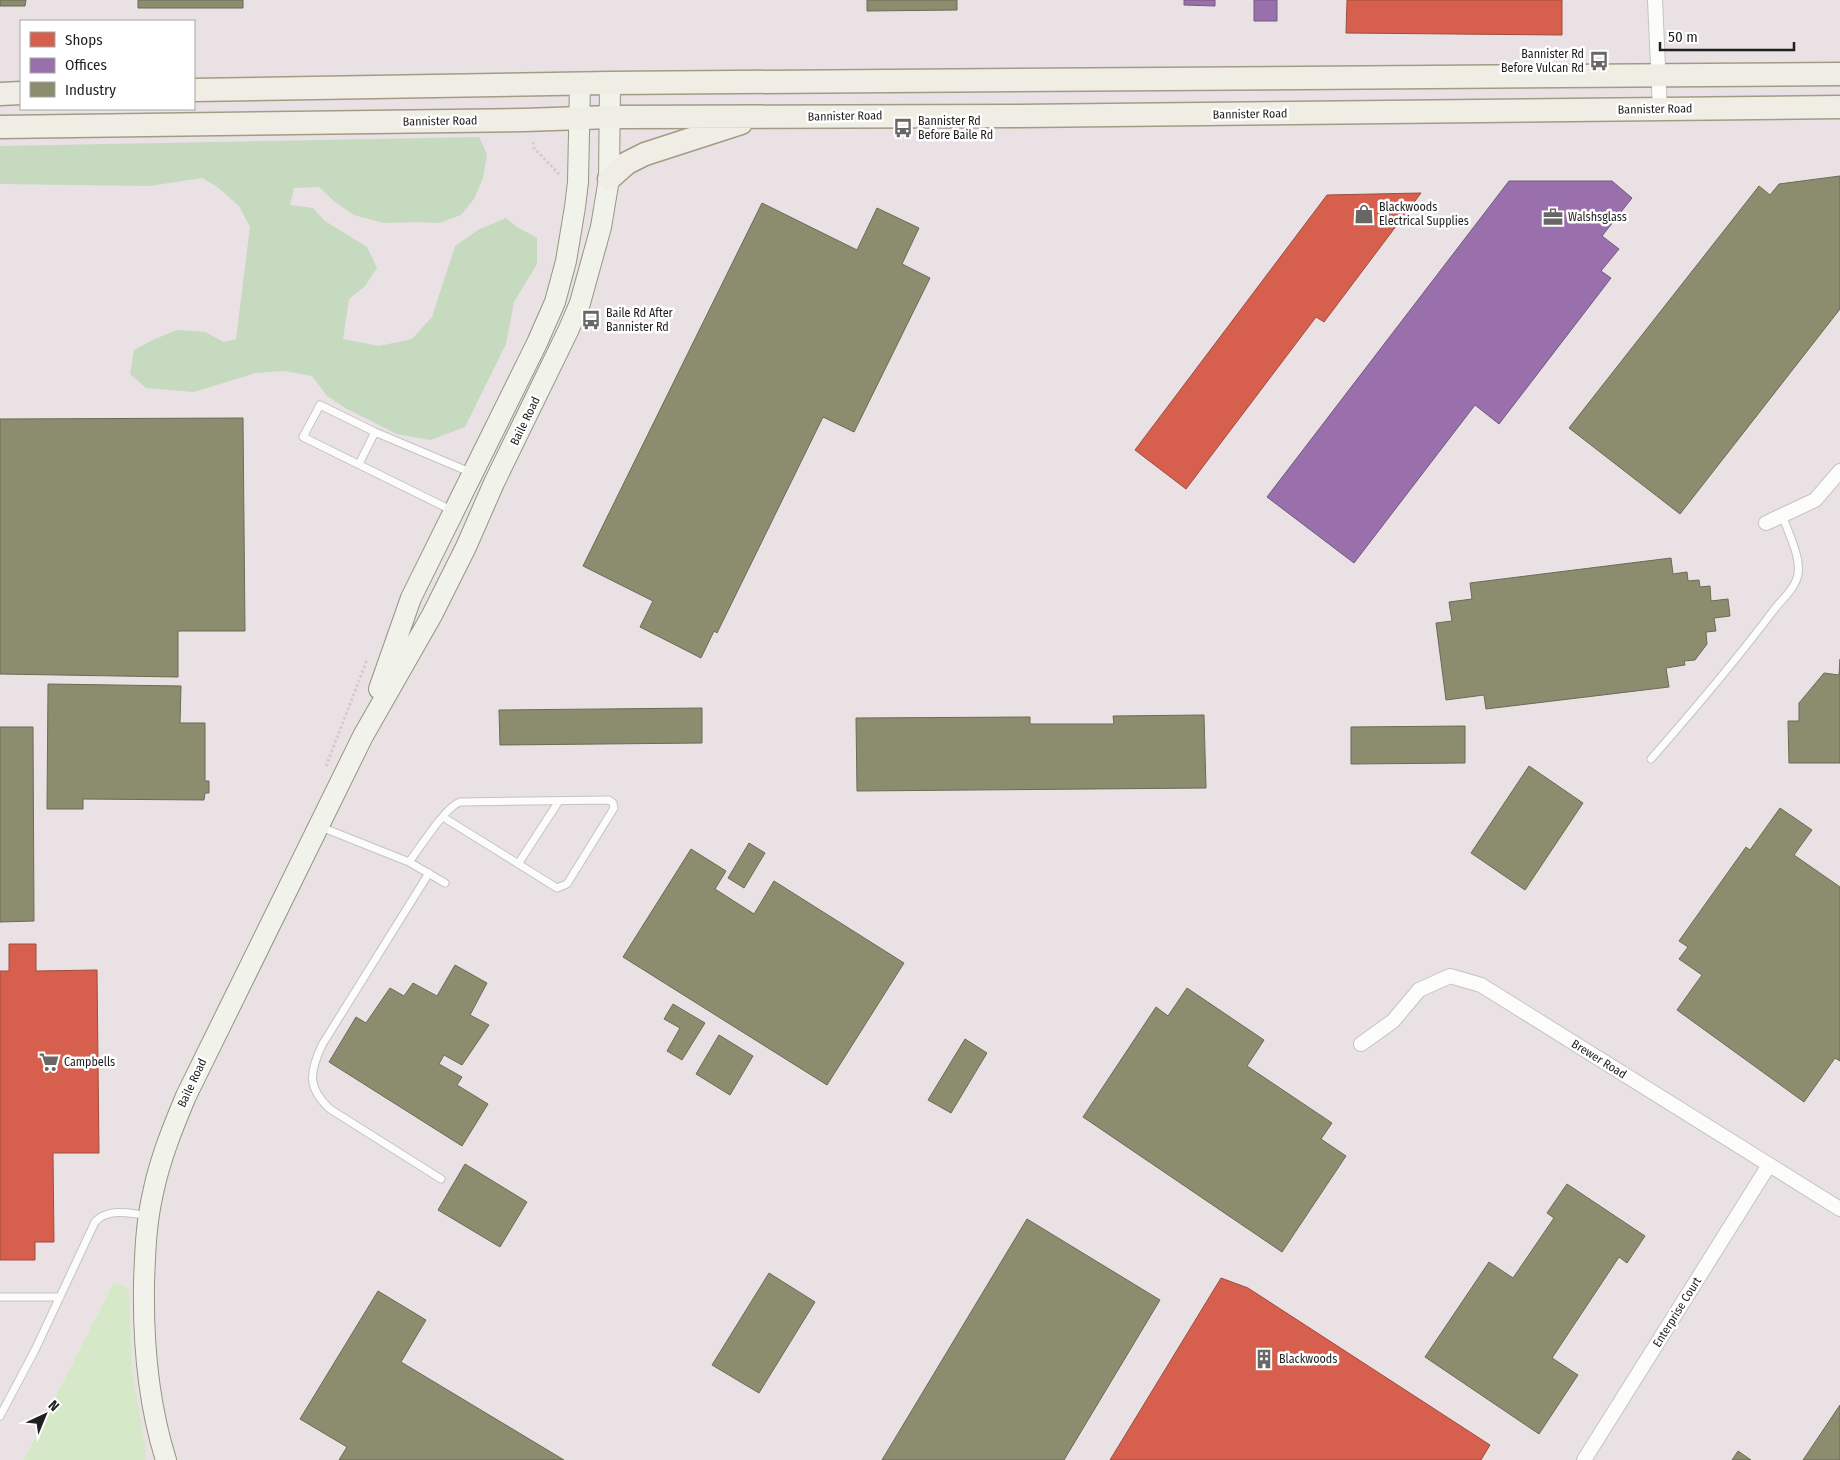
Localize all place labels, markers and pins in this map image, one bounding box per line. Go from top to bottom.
place label: Bannister Rd Before Vulcan Rd [1501,47,1584,75]
bus stop icon: Bannister Rd Before Vulcan Rd [1588,50,1610,72]
place label: Bannister Rd Before Baile Rd [918,114,993,142]
bus stop icon: Bannister Rd Before Baile Rd [892,117,914,139]
place label: Blackwoods Electrical Supplies [1379,200,1469,228]
shop icon: Blackwoods Electrical Supplies [1353,203,1375,225]
office icon: Walshsglass [1542,206,1564,228]
place label: Walshsglass [1568,210,1627,224]
place label: Baile Rd After Bannister Rd [606,306,674,334]
bus stop icon: Baile Rd After Bannister Rd [580,309,602,331]
supermarket icon: Campbells [38,1051,60,1073]
place label: Campbells [64,1055,115,1069]
building icon: Blackwoods [1253,1348,1275,1370]
place label: Blackwoods [1279,1352,1337,1366]

